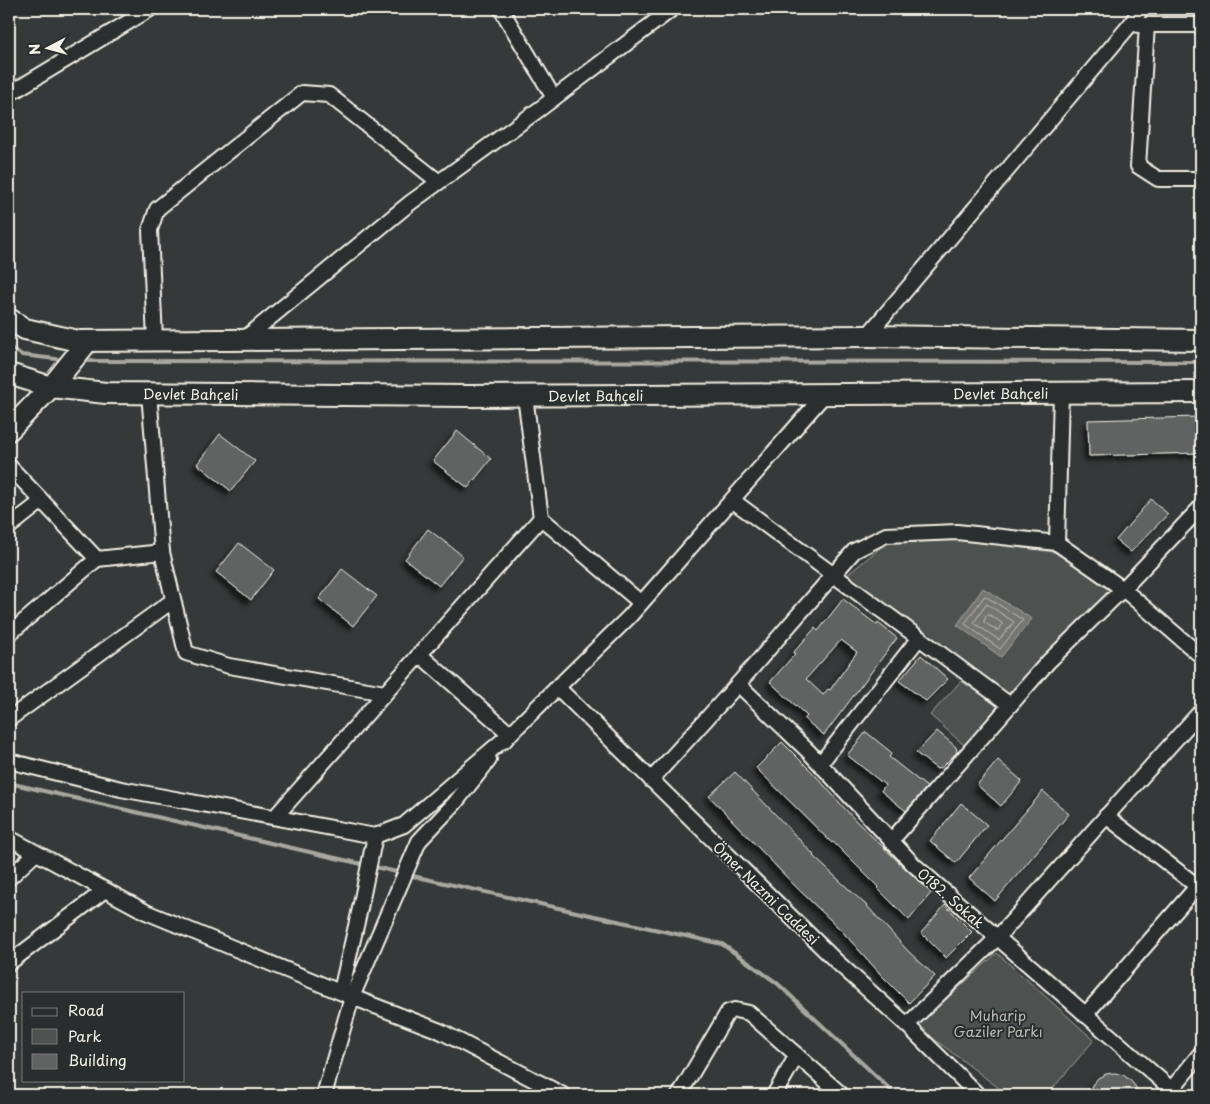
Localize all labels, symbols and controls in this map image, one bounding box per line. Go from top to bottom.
north arrow [22,22,72,72]
text: N [24,43,46,56]
street label: Devlet Bahçeli [953,382,1049,404]
street label: Devlet Bahçeli [143,383,239,405]
street label: Devlet Bahçeli [548,385,644,406]
street label: Ömer Nazmi Caddesi [708,837,824,949]
street label: 0182. Sokak [913,863,989,933]
legend [22,992,185,1082]
text: Road [68,998,104,1021]
park label: Muharip Gaziler Parkı [953,1005,1043,1042]
text: Park [68,1024,102,1047]
text: Building [68,1048,127,1071]

